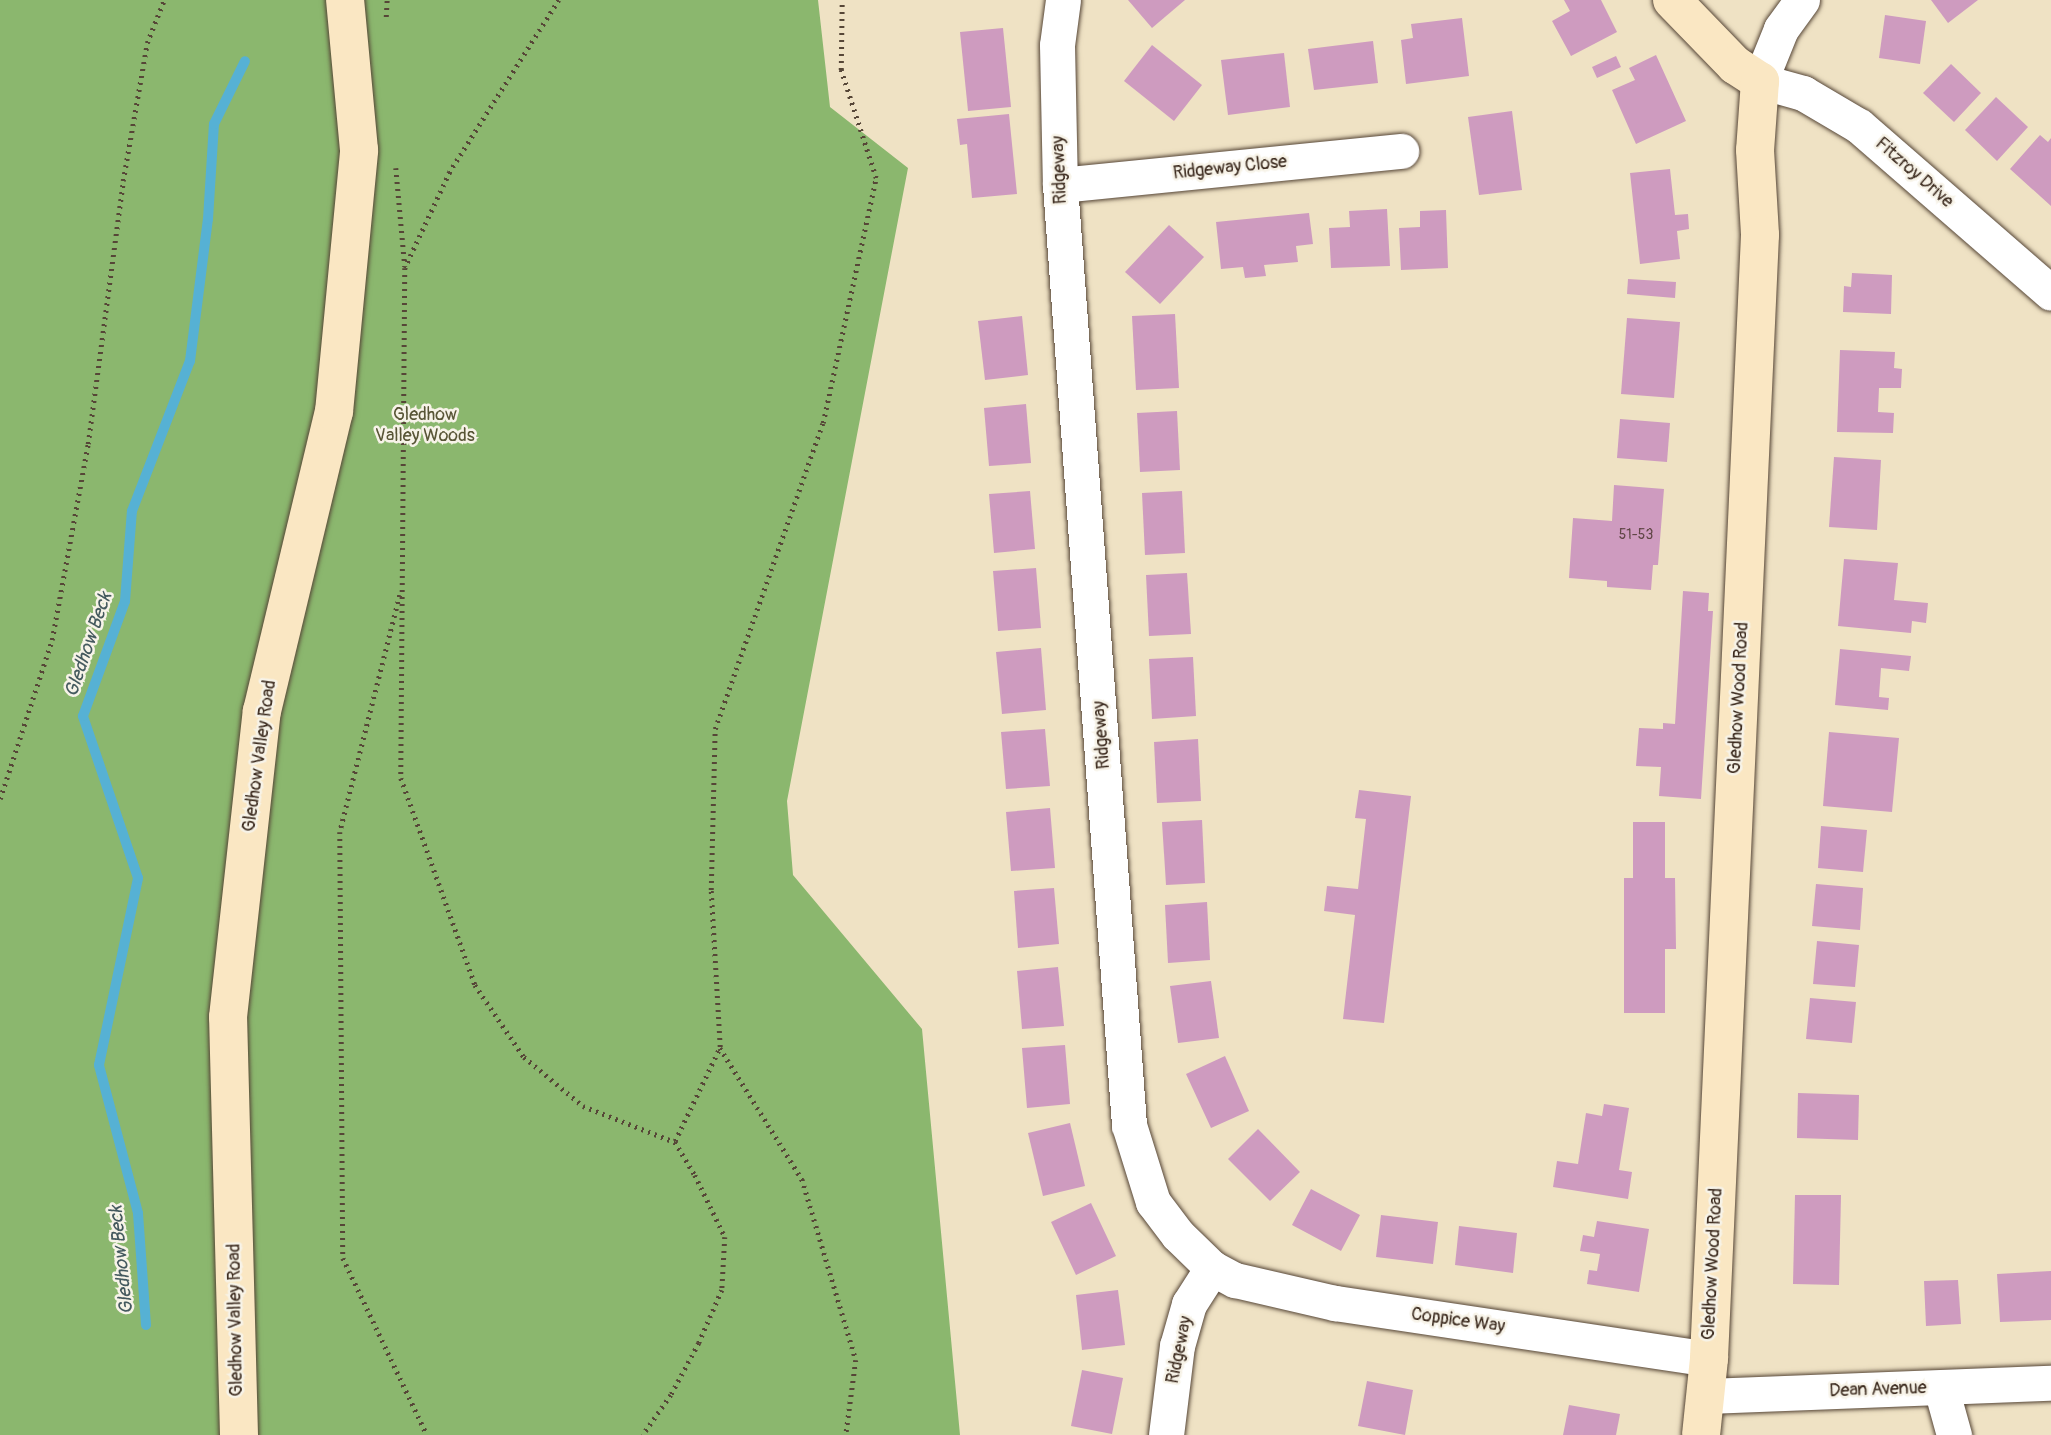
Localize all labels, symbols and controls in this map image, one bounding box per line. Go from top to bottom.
street label: Fitzroy Drive [1871,133,1957,213]
street label: Ridgeway [1048,135,1072,205]
street label: Ridgeway Close [1172,151,1288,185]
park label: Gledhow Valley Woods [375,405,475,448]
house number: 51-53 [1619,527,1653,543]
water label: Gledhow Beck [60,590,118,700]
street label: Gledhow Wood Road [1724,621,1754,775]
street label: Gledhow Valley Road [239,679,281,833]
street label: Ridgeway [1089,700,1115,770]
street label: Gledhow Wood Road [1698,1187,1728,1341]
water label: Gledhow Beck [105,1205,139,1315]
street label: Gledhow Valley Road [224,1243,248,1397]
street label: Coppice Way [1410,1304,1506,1338]
street label: Ridgeway [1162,1314,1198,1386]
street label: Dean Avenue [1829,1378,1927,1402]

